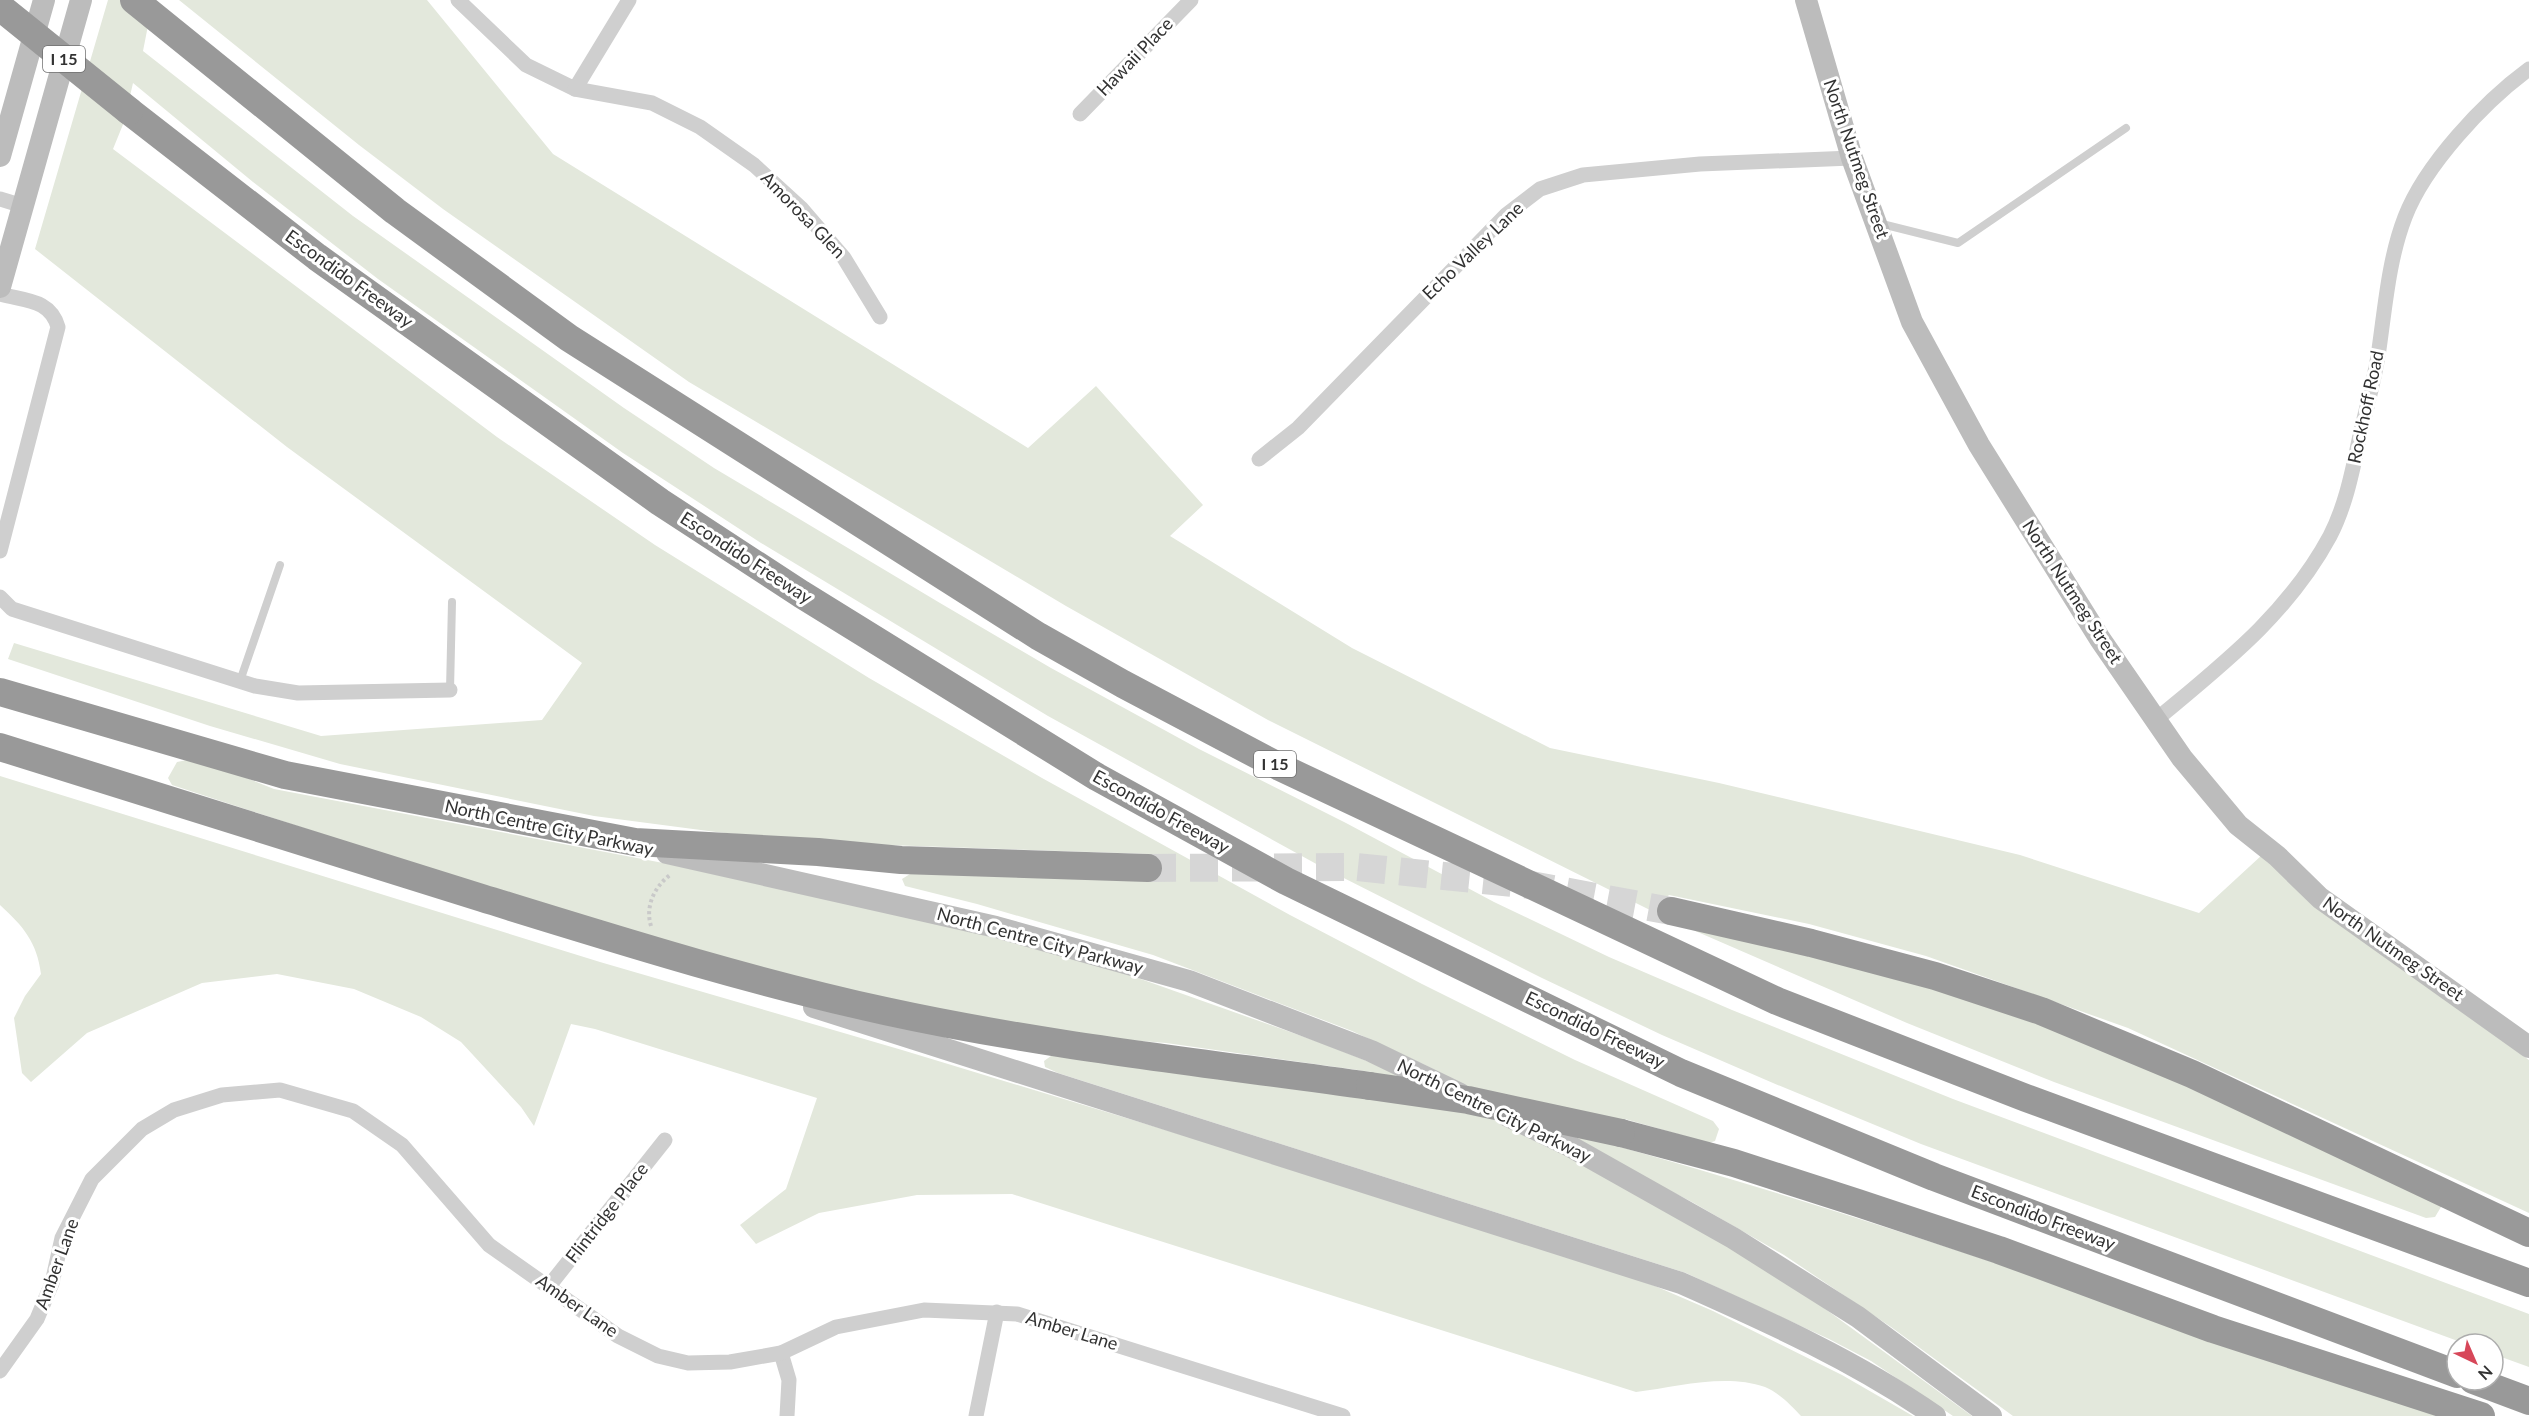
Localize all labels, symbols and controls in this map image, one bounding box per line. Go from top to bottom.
street label: Hawaii Place [1091,13,1177,100]
road number: I 15 [43,46,85,72]
street label: North Nutmeg Street [1819,76,1895,242]
street label: Amorosa Glen [757,166,850,262]
street label: Echo Valley Lane [1417,197,1527,304]
street label: Escondido Freeway [281,224,418,332]
street label: Rockhoff Road [2342,348,2388,465]
street label: Escondido Freeway [677,506,817,608]
street label: North Nutmeg Street [2018,515,2128,668]
road number: I 15 [1254,751,1296,777]
street label: Escondido Freeway [1089,765,1234,858]
street label: North Centre City Parkway [443,794,656,860]
street label: North Nutmeg Street [2319,891,2469,1005]
street label: North Centre City Parkway [935,902,1147,978]
street label: Escondido Freeway [1522,986,1669,1073]
street label: North Centre City Parkway [1394,1054,1596,1167]
street label: Flintridge Place [560,1158,652,1267]
street label: Escondido Freeway [1968,1179,2119,1255]
street label: Amber Lane [29,1215,83,1312]
street label: Amber Lane [532,1269,623,1341]
street label: Amber Lane [1024,1306,1121,1354]
north arrow [2445,1332,2505,1392]
text: N [2475,1362,2497,1384]

